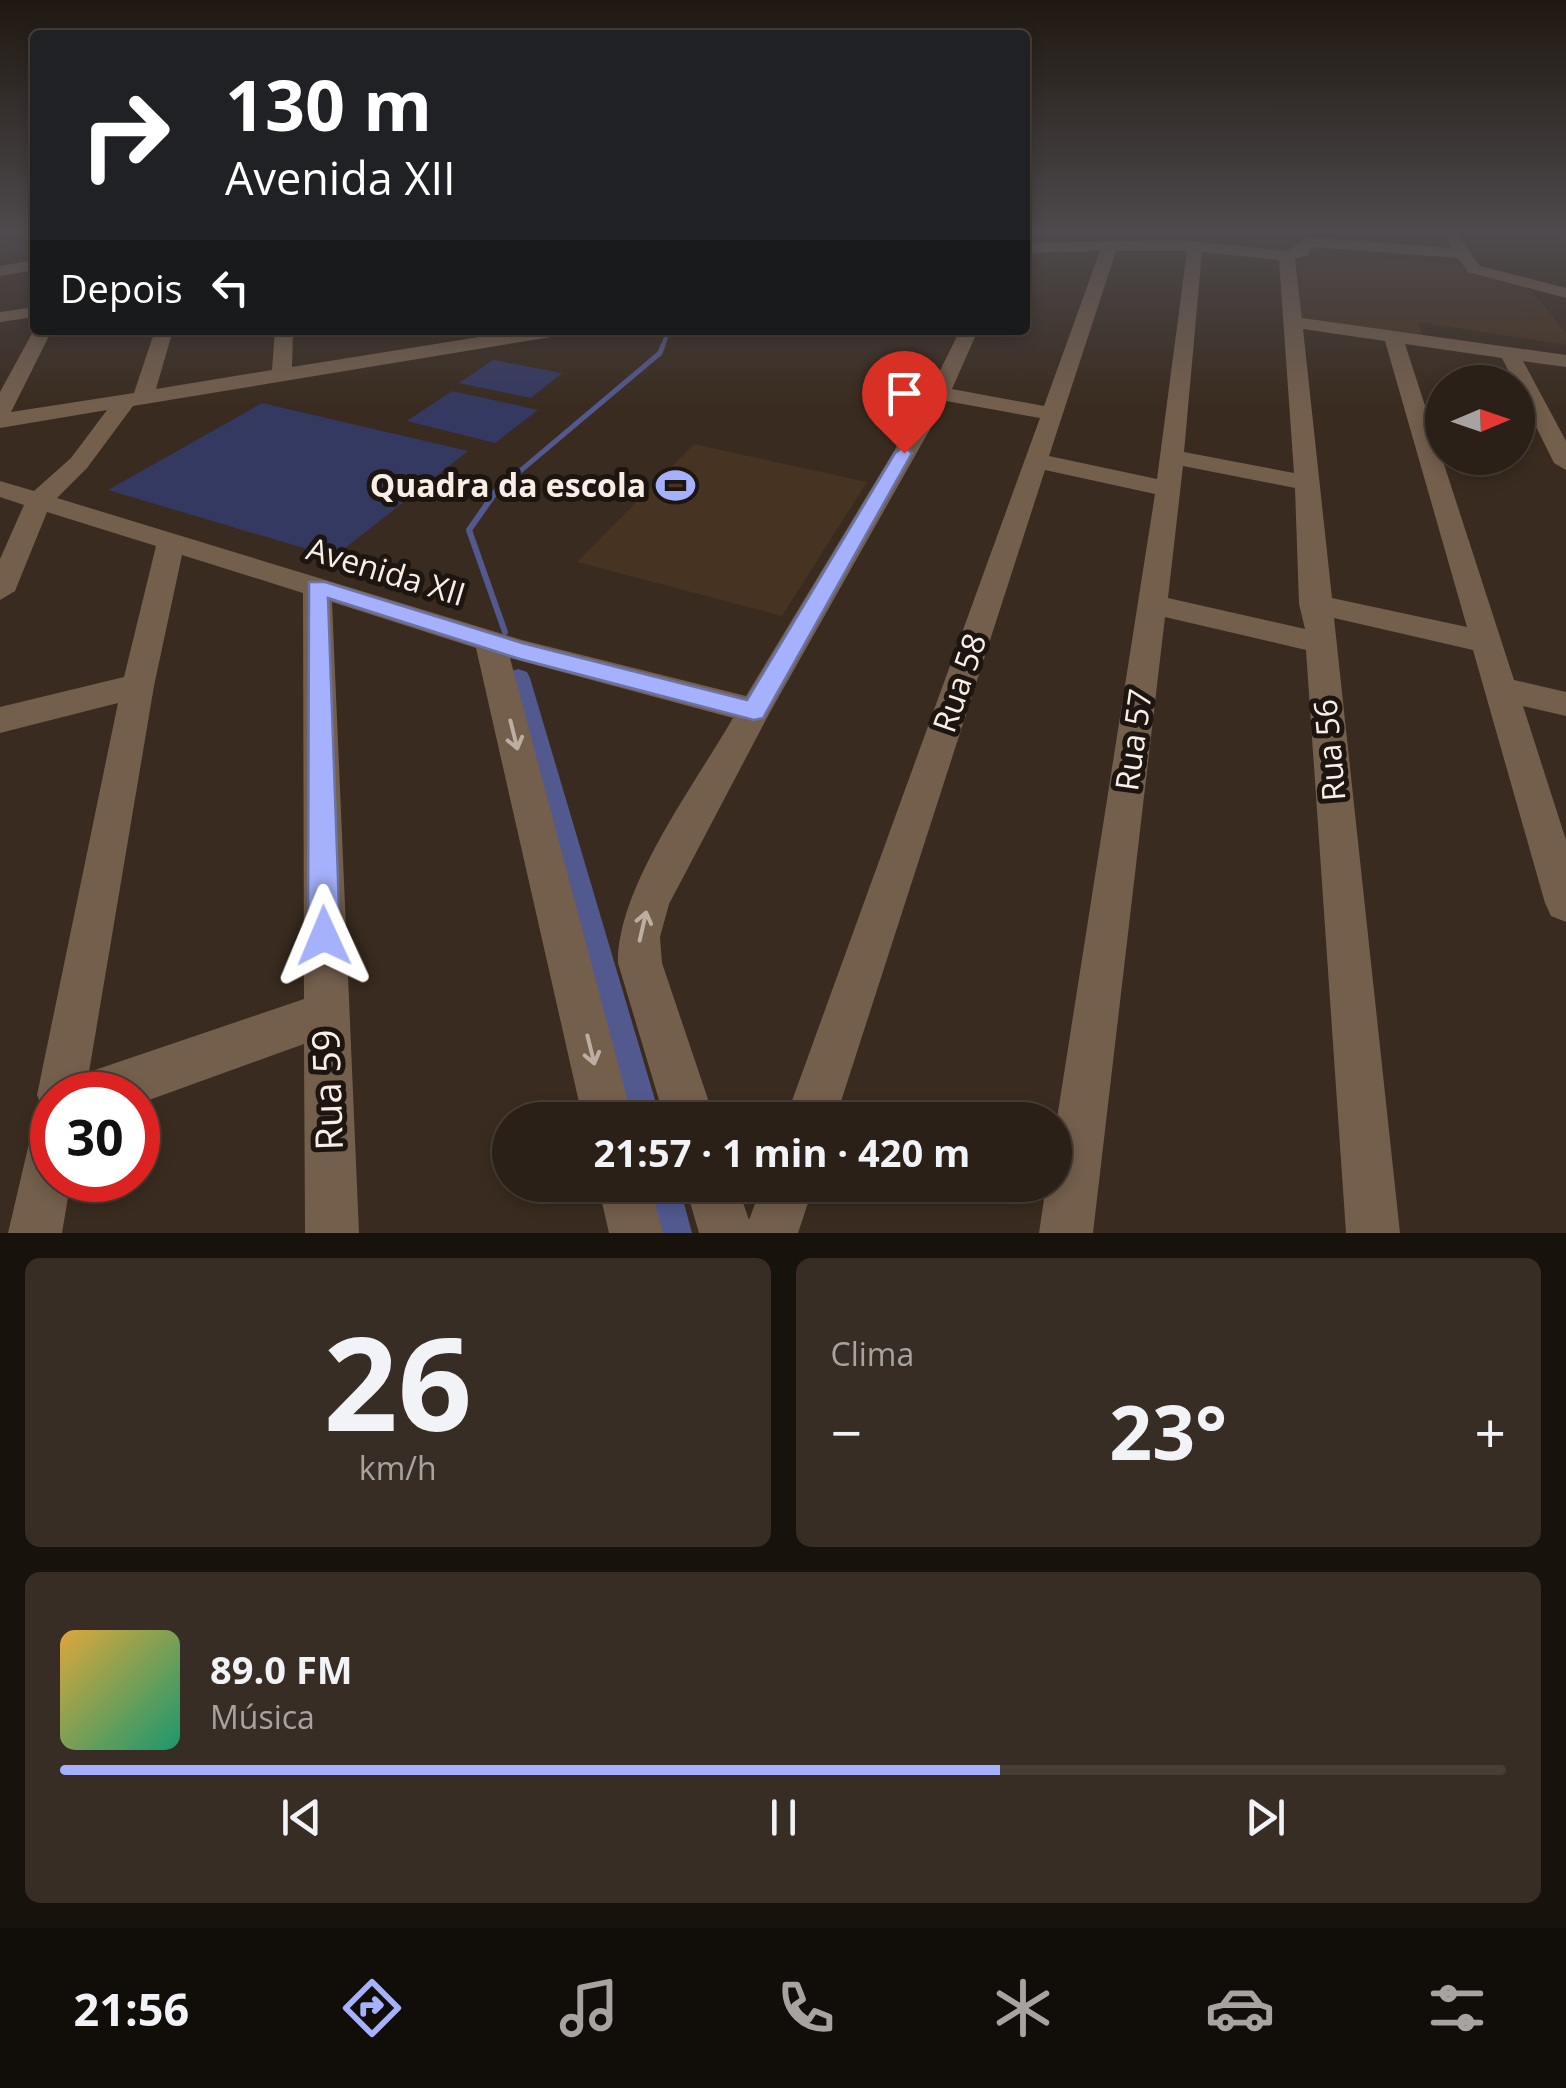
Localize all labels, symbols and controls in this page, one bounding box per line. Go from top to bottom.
text: 130 m [225,56,432,152]
icon: right [60,70,190,200]
text: Avenida XII [225,147,456,208]
icon: left [203,260,258,315]
text: Depois [60,262,183,314]
pin [862,351,947,454]
north arrow [1425,365,1535,475]
map controls [1425,365,1535,475]
icon: arrive [877,366,932,421]
place label: Quadra da escola [370,463,646,506]
sports icon: Quadra da escola [655,465,697,507]
street label: Avenida XII [302,526,471,615]
street label: Rua 58 [922,627,996,738]
street label: Rua 57 [1104,686,1161,793]
street label: Rua 56 [1303,697,1354,803]
one-way arrow [505,719,524,750]
position arrow [272,884,376,988]
one-way arrow [635,911,653,943]
street label: Rua 59 [298,1029,354,1152]
one-way arrow [583,1033,601,1065]
speed limit sign: 30 [30,1072,160,1202]
text: 21:57 · 1 min · 420 m [594,1126,970,1178]
text: 26 [323,1292,472,1469]
text: Clima [831,1332,914,1375]
text: 23° [1109,1380,1227,1482]
text: − [831,1394,862,1469]
text: + [1475,1394,1506,1469]
text: km/h [359,1446,437,1489]
text: 89.0 FM [210,1643,353,1695]
text: Música [210,1695,315,1738]
icon: previous [274,1790,329,1845]
icon: pause [756,1790,811,1845]
icon: next [1238,1790,1293,1845]
icon: directions [337,1973,407,2043]
icon: music [554,1973,624,2043]
icon: phone [771,1973,841,2043]
icon: climate [988,1973,1058,2043]
icon: car [1205,1973,1275,2043]
icon: filters [1422,1973,1492,2043]
text: 21:56 [74,1978,189,2039]

